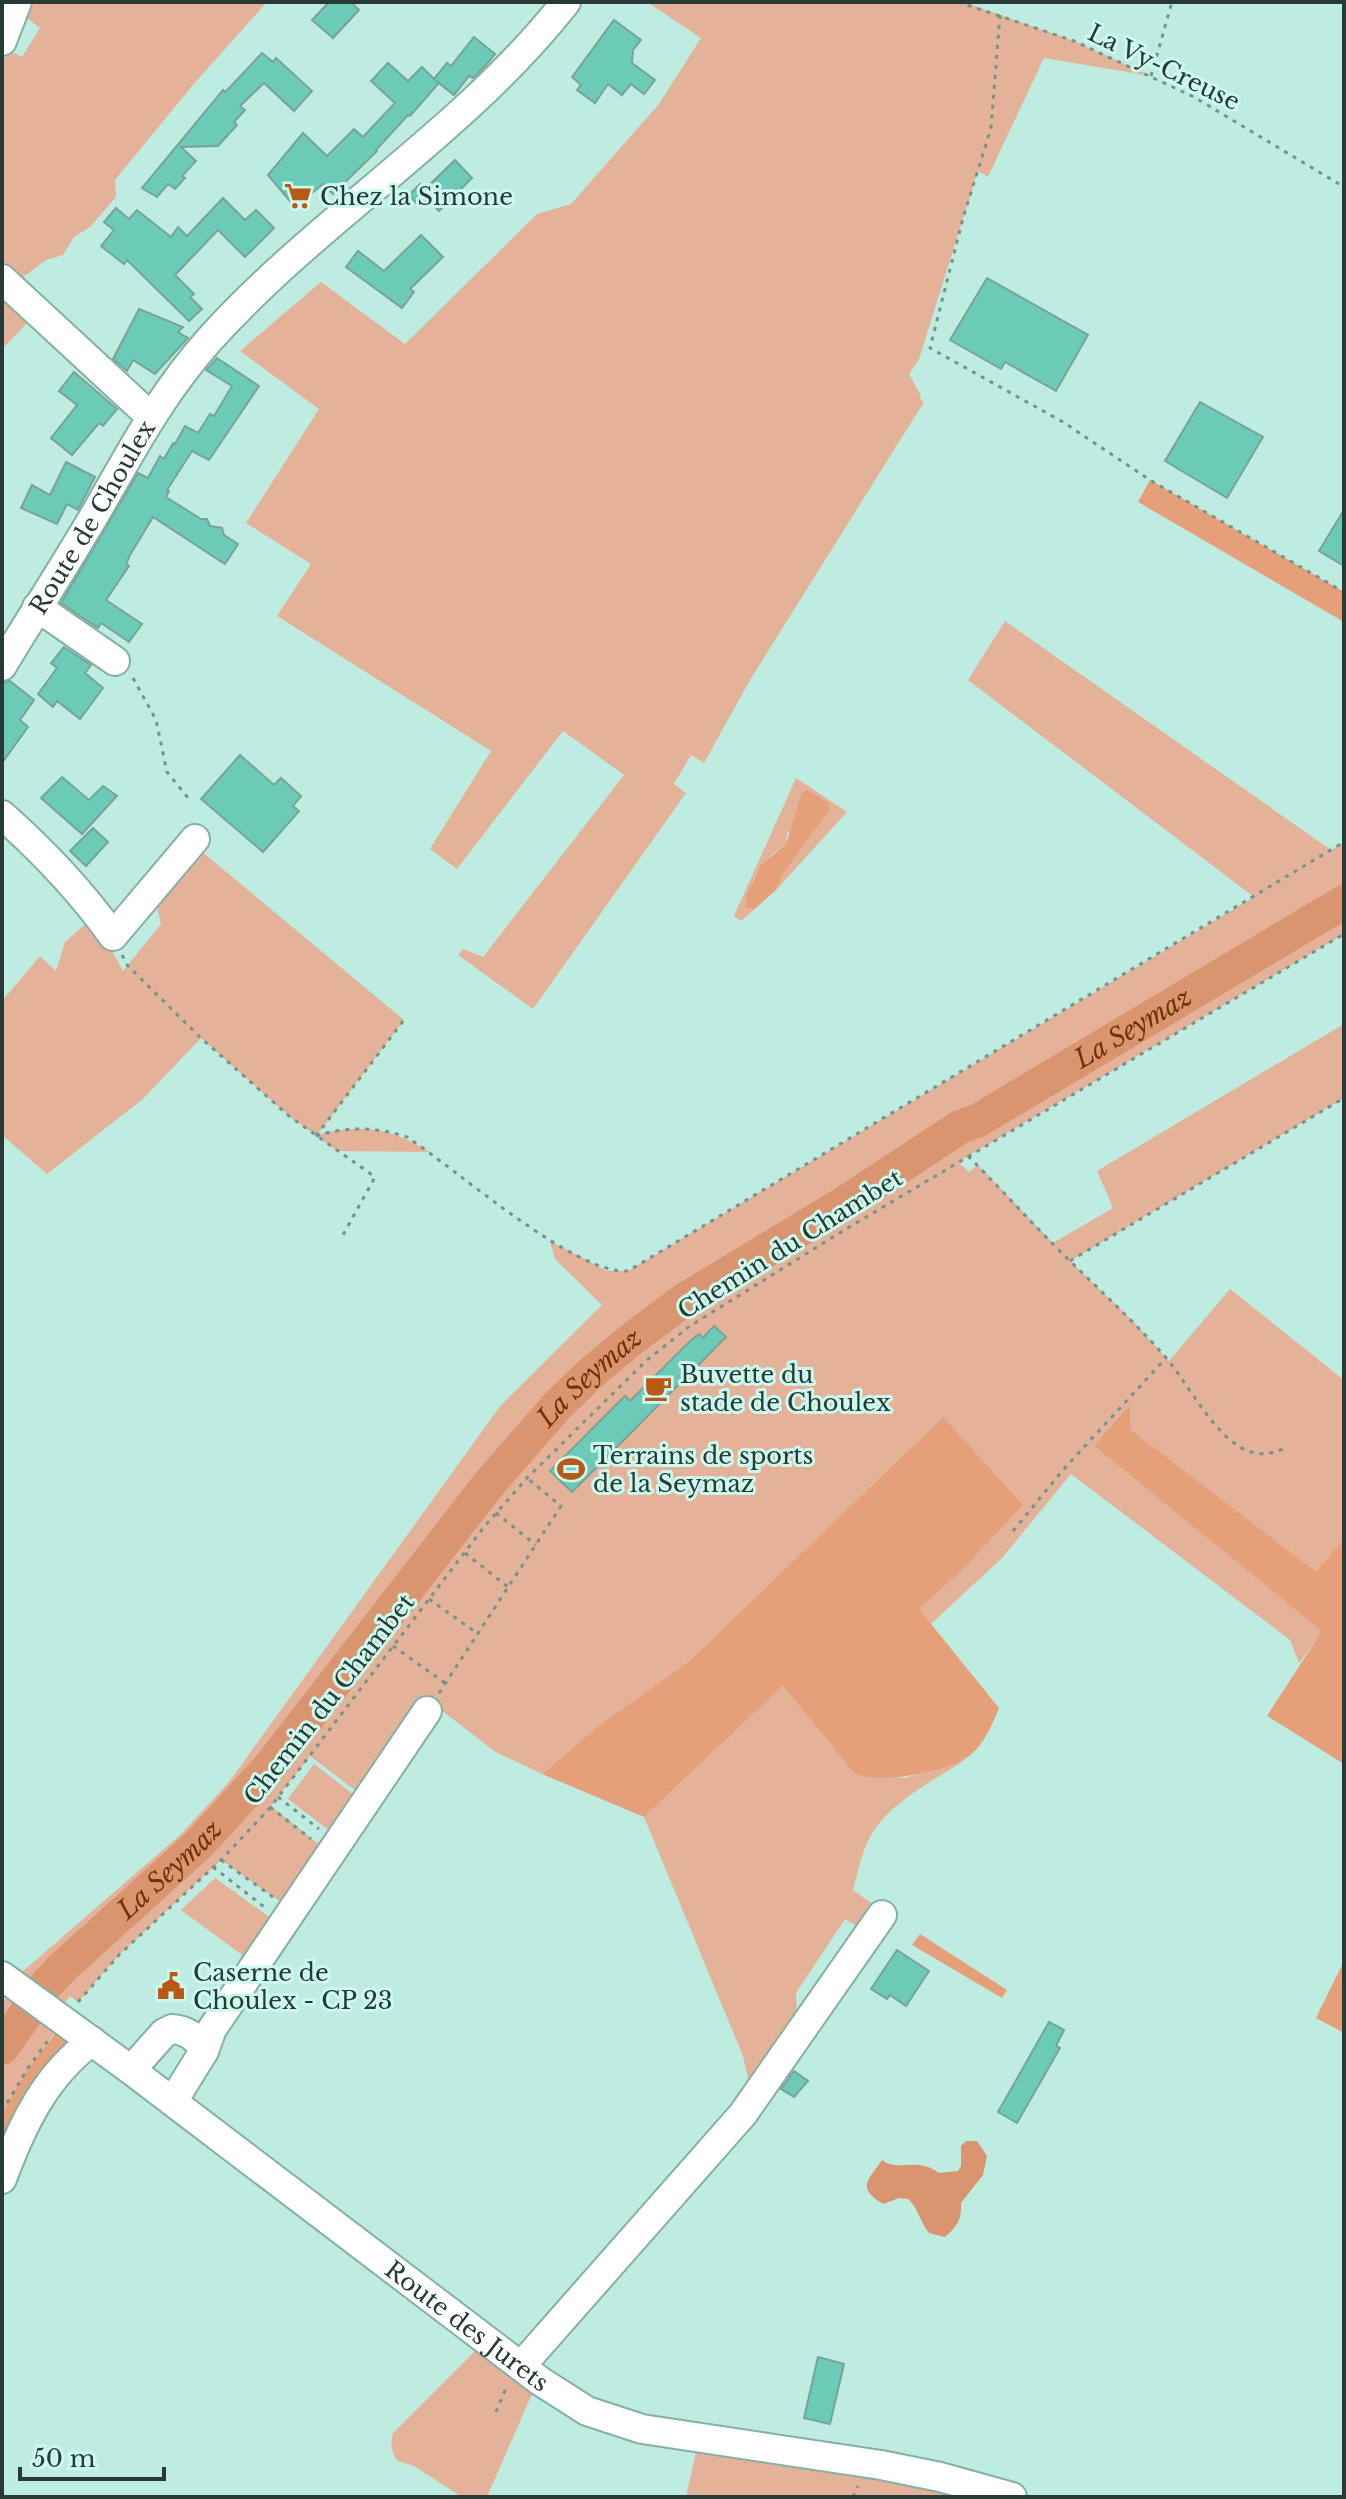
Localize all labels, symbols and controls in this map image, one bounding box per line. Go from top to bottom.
street label: La Vy-Creuse [1083,18,1245,116]
supermarket icon: Chez la Simone [283,181,313,211]
place label: Chez la Simone [320,182,513,211]
street label: Route de Choulex [23,414,161,619]
water label: La Seymaz [1068,981,1197,1076]
street label: Chemin du Chambet [672,1163,908,1325]
water label: La Seymaz [529,1321,648,1434]
place label: Buvette du stade de Choulex [680,1360,891,1417]
cafe icon: Buvette du stade de Choulex [643,1373,673,1403]
place label: Terrains de sports de la Seymaz [593,1441,813,1498]
sports icon: Terrains de sports de la Seymaz [556,1454,586,1484]
street label: Chemin du Chambet [238,1588,420,1810]
water label: La Seymaz [110,1814,229,1927]
place label: Caserne de Choulex - CP 23 [193,1958,393,2015]
public building icon: Caserne de Choulex - CP 23 [156,1971,186,2001]
street label: Route des Jurets [380,2254,554,2397]
scale bar [20,2431,164,2481]
text: 50 m [32,2444,96,2473]

